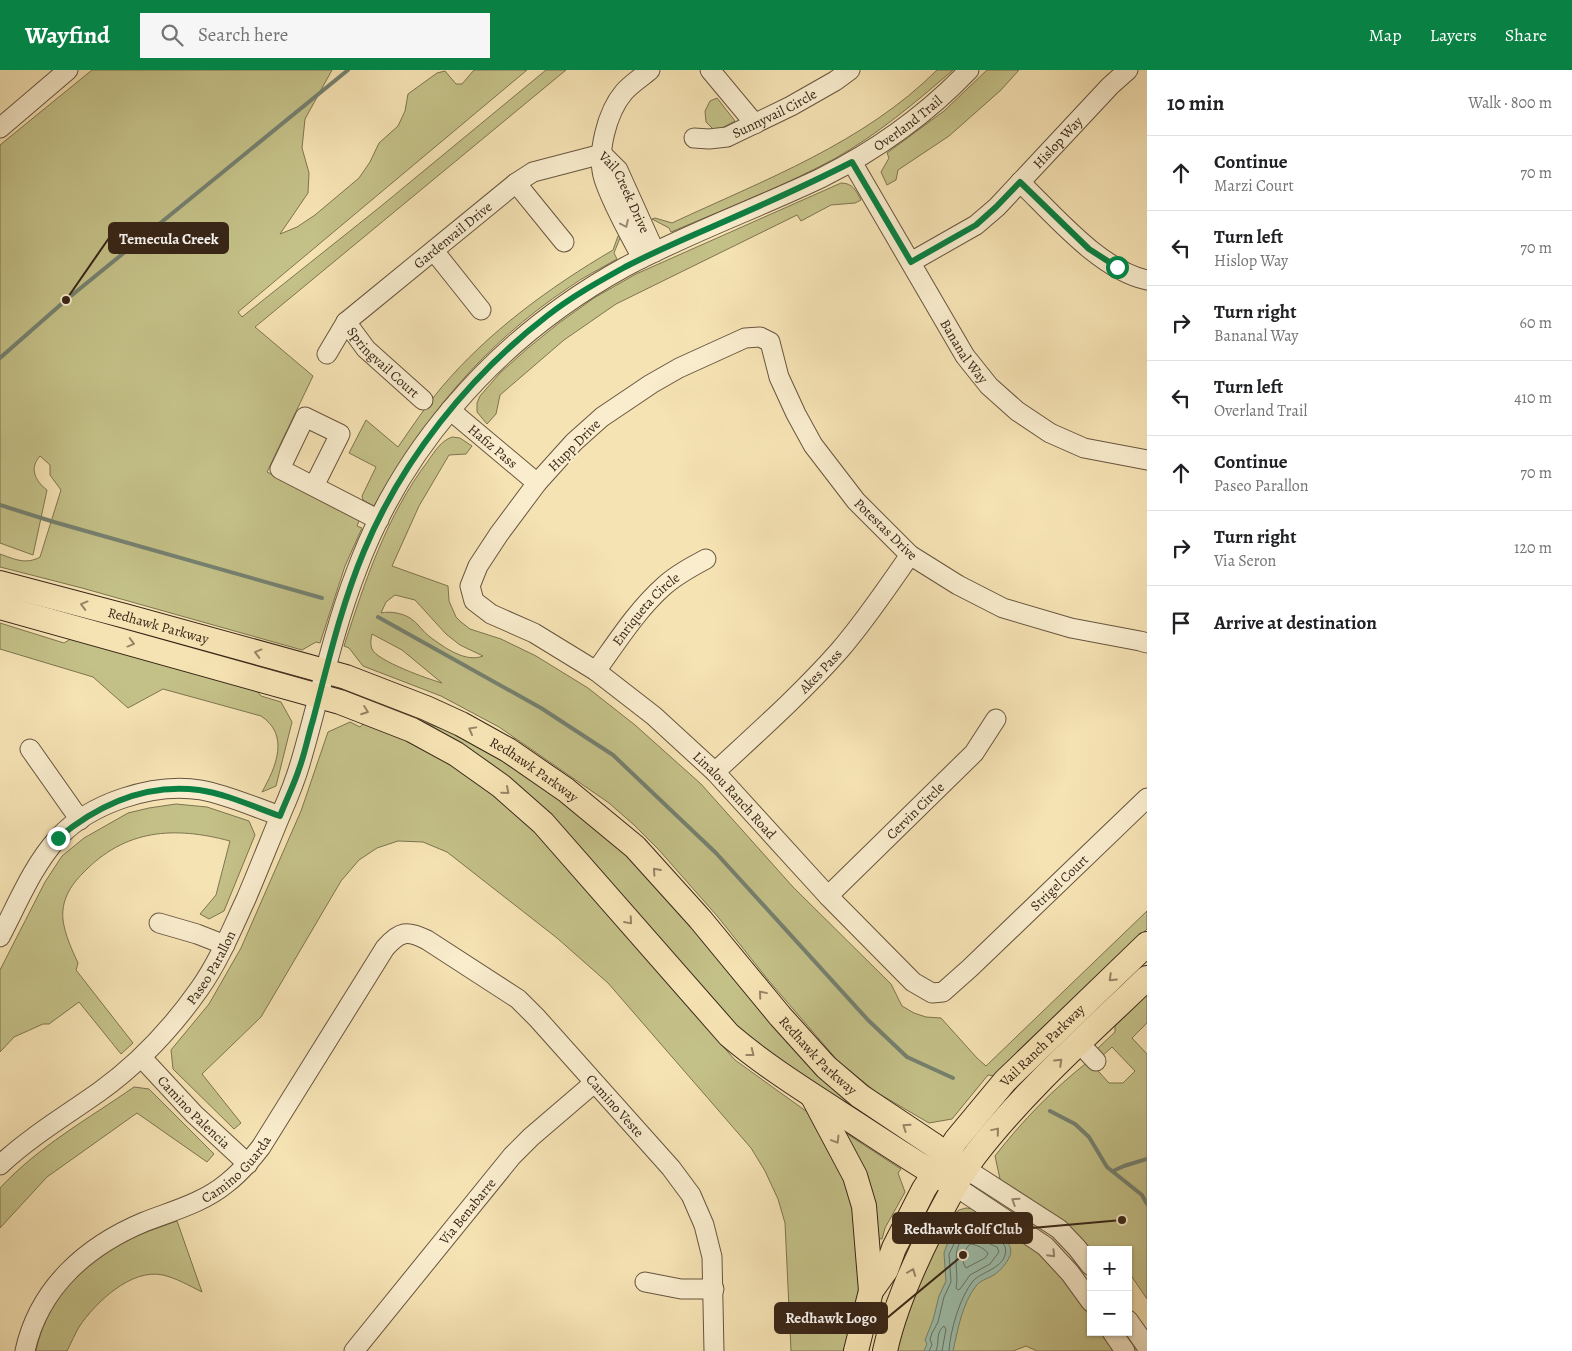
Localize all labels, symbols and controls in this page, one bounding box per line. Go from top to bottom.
search box [140,13,490,58]
text: Wayfind [25,19,110,51]
icon: search [158,21,186,49]
text: Search here [198,22,288,48]
text: Map [1369,23,1402,47]
text: Layers [1430,23,1477,47]
text: Share [1505,23,1547,47]
street label: Sunnyvail Circle [729,84,820,143]
text: 10 min [1167,89,1224,117]
street label: Overland Trail [870,91,947,156]
text: Walk · 800 m [1468,92,1552,114]
street label: Hislop Way [1029,112,1087,173]
street label: Vail Creek Drive [594,146,654,236]
text: Continue [1214,149,1288,175]
icon: ahead [1167,159,1195,187]
text: 70 m [1520,162,1552,184]
text: Marzi Court [1214,175,1294,197]
street label: Gardenvail Drive [410,197,496,273]
one-way arrow [619,219,629,228]
callout: Temecula Creek [109,223,228,253]
text: Turn left [1214,224,1283,250]
text: Temecula Creek [119,229,219,249]
icon: left [1167,234,1195,262]
text: 70 m [1520,237,1552,259]
text: Hislop Way [1214,250,1288,272]
route start [1106,256,1129,279]
text: Turn right [1214,299,1296,325]
icon: right [1167,309,1195,337]
text: 60 m [1520,312,1552,334]
street label: Bananal Way [935,316,993,388]
street label: Springvail Court [343,323,423,403]
text: Bananal Way [1214,325,1298,347]
text: Turn left [1214,374,1283,400]
icon: left [1167,384,1195,412]
text: 410 m [1514,387,1552,409]
text: Overland Trail [1214,400,1307,422]
street label: Hupp Drive [544,415,605,476]
street label: Hafiz Pass [464,420,521,473]
text: Continue [1214,449,1288,475]
icon: ahead [1167,459,1195,487]
text: 70 m [1520,462,1552,484]
text: Paseo Parallon [1214,475,1309,497]
street label: Potestas Drive [850,494,922,565]
text: Turn right [1214,524,1296,550]
icon: right [1167,534,1195,562]
text: 120 m [1514,537,1552,559]
text: Via Seron [1214,550,1276,572]
street label: Enriqueta Circle [608,568,684,650]
one-way arrow [81,601,89,611]
street label: Redhawk Parkway [106,603,212,649]
icon: arrive [1167,609,1195,637]
text: Arrive at destination [1214,610,1377,636]
one-way arrow [127,638,135,648]
street label: Akes Pass [794,645,846,698]
one-way arrow [254,648,262,659]
one-way arrow [361,705,369,715]
one-way arrow [469,727,478,737]
street label: Redhawk Parkway [486,733,583,807]
street label: Linalou Ranch Road [689,747,781,844]
street label: Cervin Circle [882,778,949,844]
one-way arrow [500,785,509,793]
route end [47,827,70,850]
street label: Strigel Court [1026,850,1093,915]
one-way arrow [653,867,662,876]
one-way arrow [624,916,633,925]
street label: Paseo Parallon [182,927,240,1009]
one-way arrow [1109,972,1118,981]
one-way arrow [759,991,767,1000]
street label: Vail Ranch Parkway [995,1000,1090,1091]
street label: Redhawk Parkway [774,1012,861,1100]
one-way arrow [745,1048,754,1056]
one-way arrow [1053,1059,1062,1068]
street label: Camino Veste [582,1070,648,1142]
street label: Camino Palencia [153,1072,235,1153]
one-way arrow [903,1124,912,1133]
one-way arrow [990,1127,999,1136]
street label: Camino Guarda [198,1132,276,1208]
one-way arrow [830,1135,840,1144]
street label: Via Benabarre [434,1174,500,1249]
one-way arrow [1012,1197,1021,1207]
callout: Redhawk Golf Club [893,1213,1032,1243]
text: Redhawk Golf Club [904,1219,1023,1239]
map controls [1087,1246,1132,1336]
button: + [1087,1246,1132,1291]
one-way arrow [1046,1249,1055,1258]
one-way arrow [905,1268,916,1277]
button: − [1087,1291,1132,1336]
callout: Redhawk Logo [775,1303,887,1333]
text: Redhawk Logo [785,1308,877,1328]

